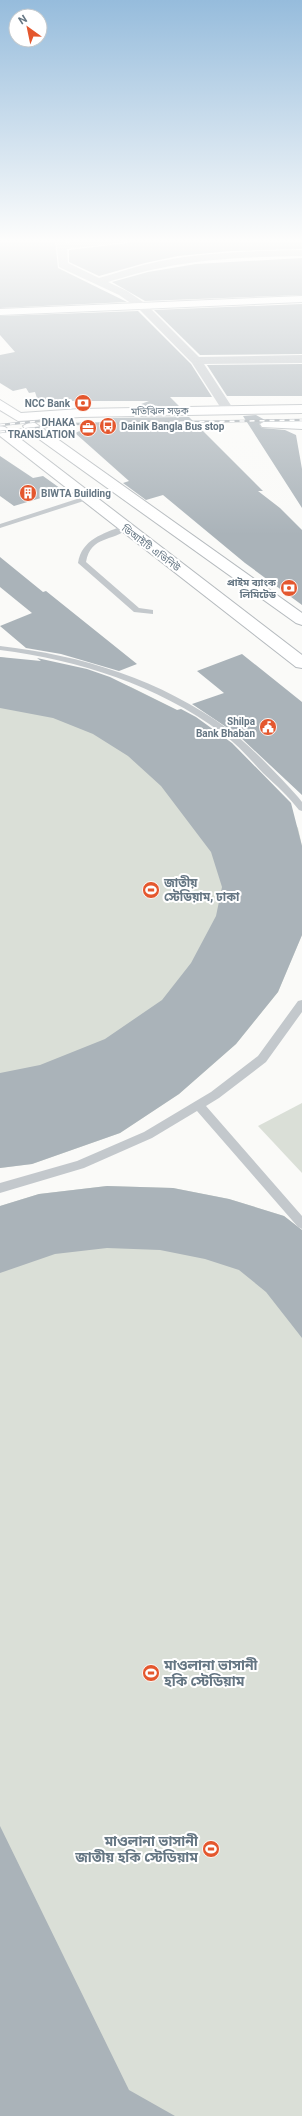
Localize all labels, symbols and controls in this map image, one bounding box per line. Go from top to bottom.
north arrow [8,8,48,48]
text: N [16,12,30,28]
bank icon: NCC Bank [73,393,93,413]
place label: NCC Bank [25,398,71,409]
street label: মতিঝিল সড়ক [130,405,190,417]
bus stop icon: Dainik Bangla Bus stop [98,416,118,436]
place label: DHAKA TRANSLATION [8,417,75,440]
office icon: DHAKA TRANSLATION [78,418,98,438]
place label: Dainik Bangla Bus stop [121,421,225,432]
building icon: BIWTA Building [18,483,38,503]
place label: BIWTA Building [41,488,111,499]
street label: ডিআইটি এভিনিউ [119,522,183,574]
place label: প্রাইম ব্যাংক লিমিটেড [227,577,277,600]
bank icon: প্রাইম ব্যাংক লিমিটেড [279,578,299,598]
place label: Shilpa Bank Bhaban [196,716,256,739]
public building icon: Shilpa Bank Bhaban [258,717,278,737]
place label: জাতীয় স্টেডিয়াম, ঢাকা [163,875,240,904]
sports icon: জাতীয় স্টেডিয়াম, ঢাকা [141,880,161,900]
place label: মাওলানা ভাসানী হকি স্টেডিয়াম [163,1657,259,1689]
sports icon: মাওলানা ভাসানী হকি স্টেডিয়াম [141,1663,161,1683]
place label: মাওলানা ভাসানী জাতীয় হকি স্টেডিয়াম [74,1833,199,1865]
sports icon: মাওলানা ভাসানী জাতীয় হকি স্টেডিয়াম [201,1839,221,1859]

